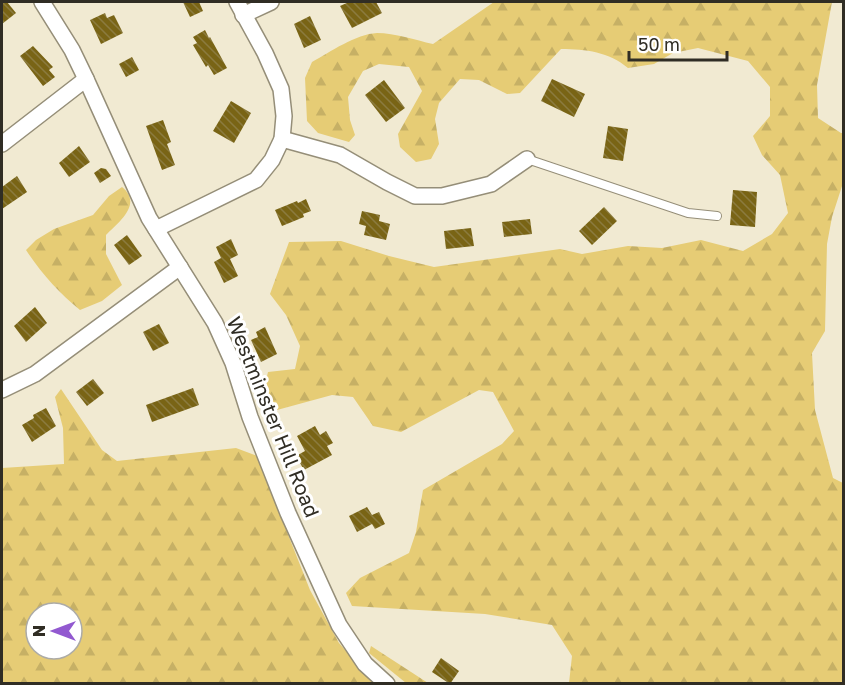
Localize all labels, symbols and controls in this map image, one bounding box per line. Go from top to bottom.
scale bar [629,24,726,62]
text: 50 m [638,33,680,55]
street label: Westminster Hill Road [223,313,325,520]
north arrow [24,601,84,661]
text: N [29,625,49,637]

